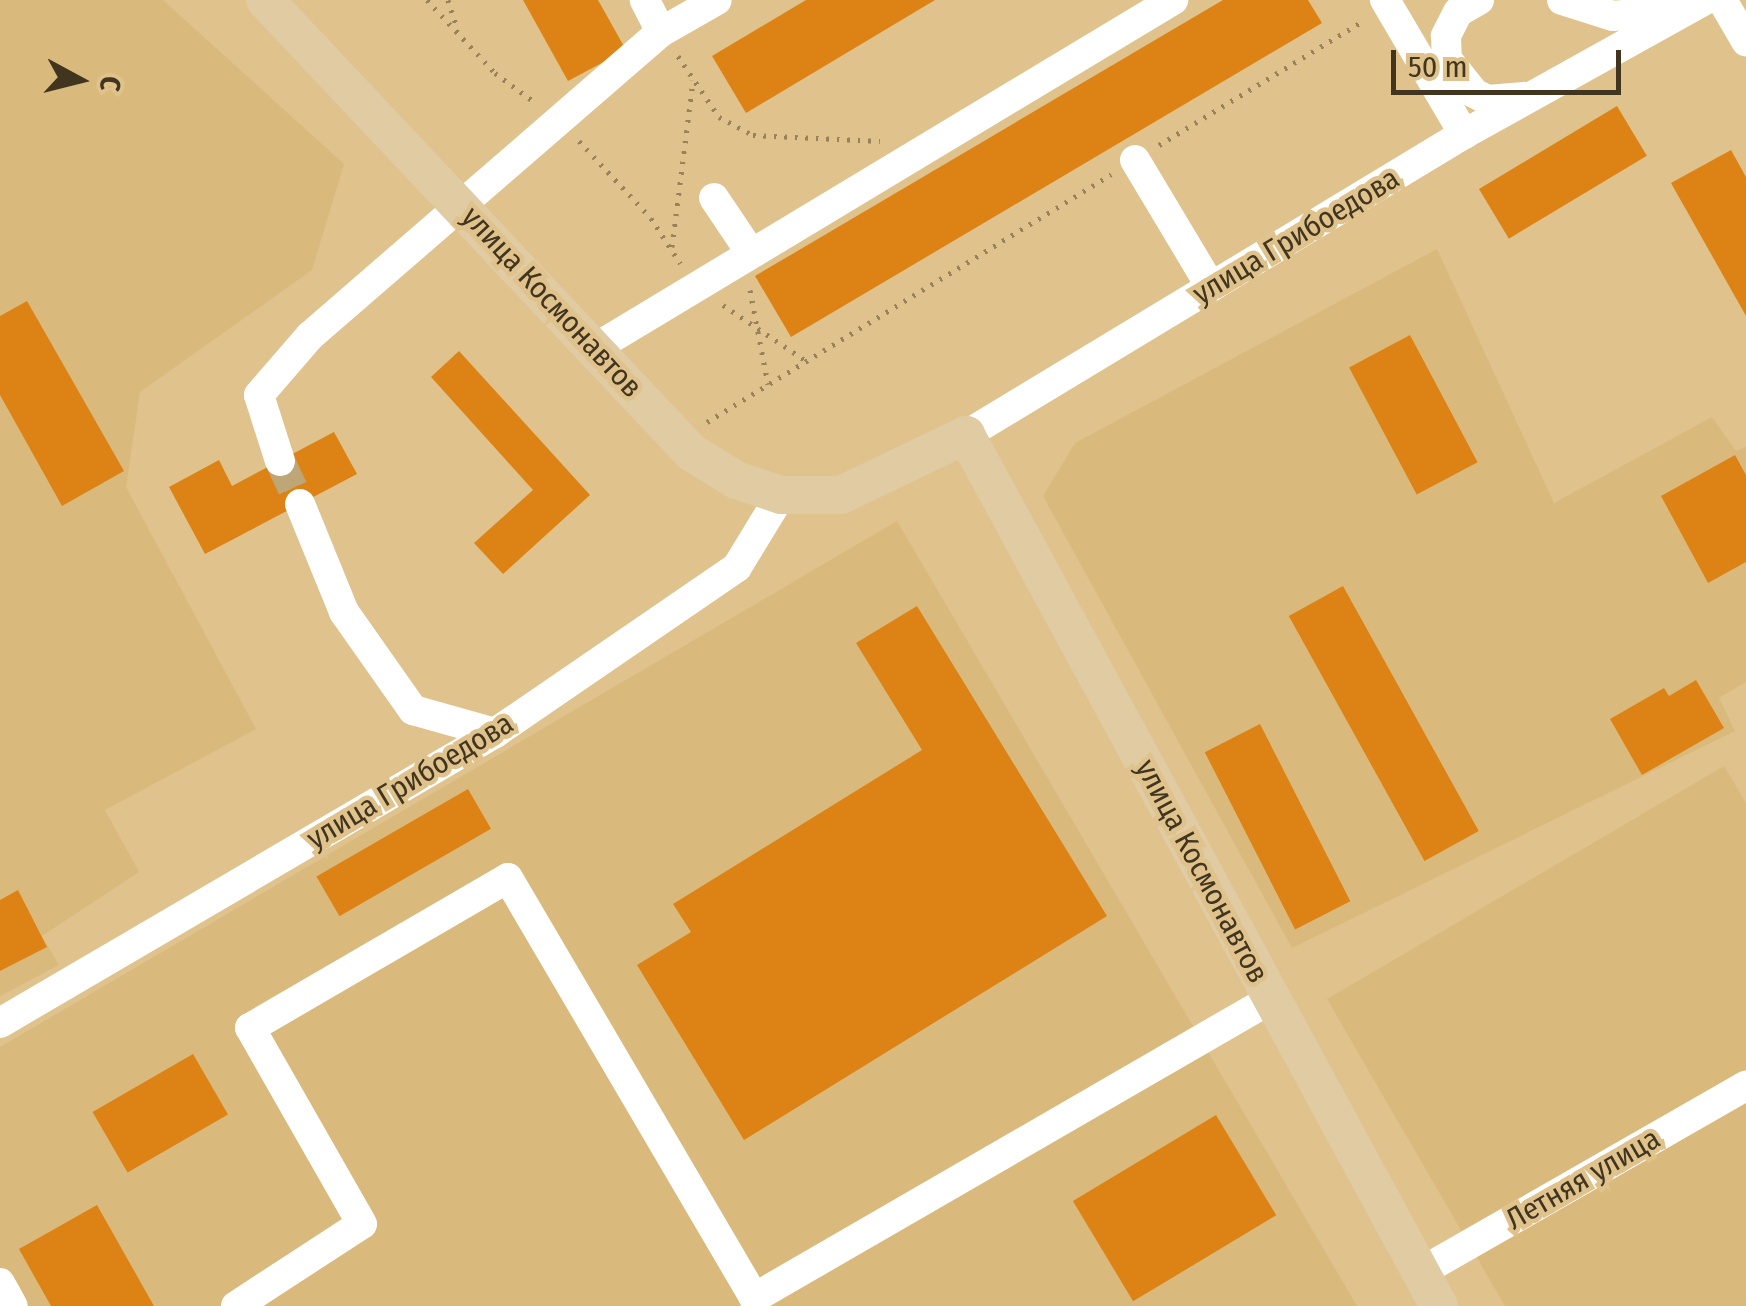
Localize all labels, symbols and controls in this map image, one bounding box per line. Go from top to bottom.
north arrow [30,30,130,130]
scale bar [1396,30,1626,92]
text: 50 m [1408,49,1468,85]
text: С [93,74,128,93]
street label: улица Грибоедова [1186,160,1406,312]
street label: улица Космонавтов [454,199,650,405]
street label: улица Грибоедова [300,705,520,857]
street label: улица Космонавтов [1128,753,1276,989]
street label: Летняя улица [1500,1120,1666,1238]

